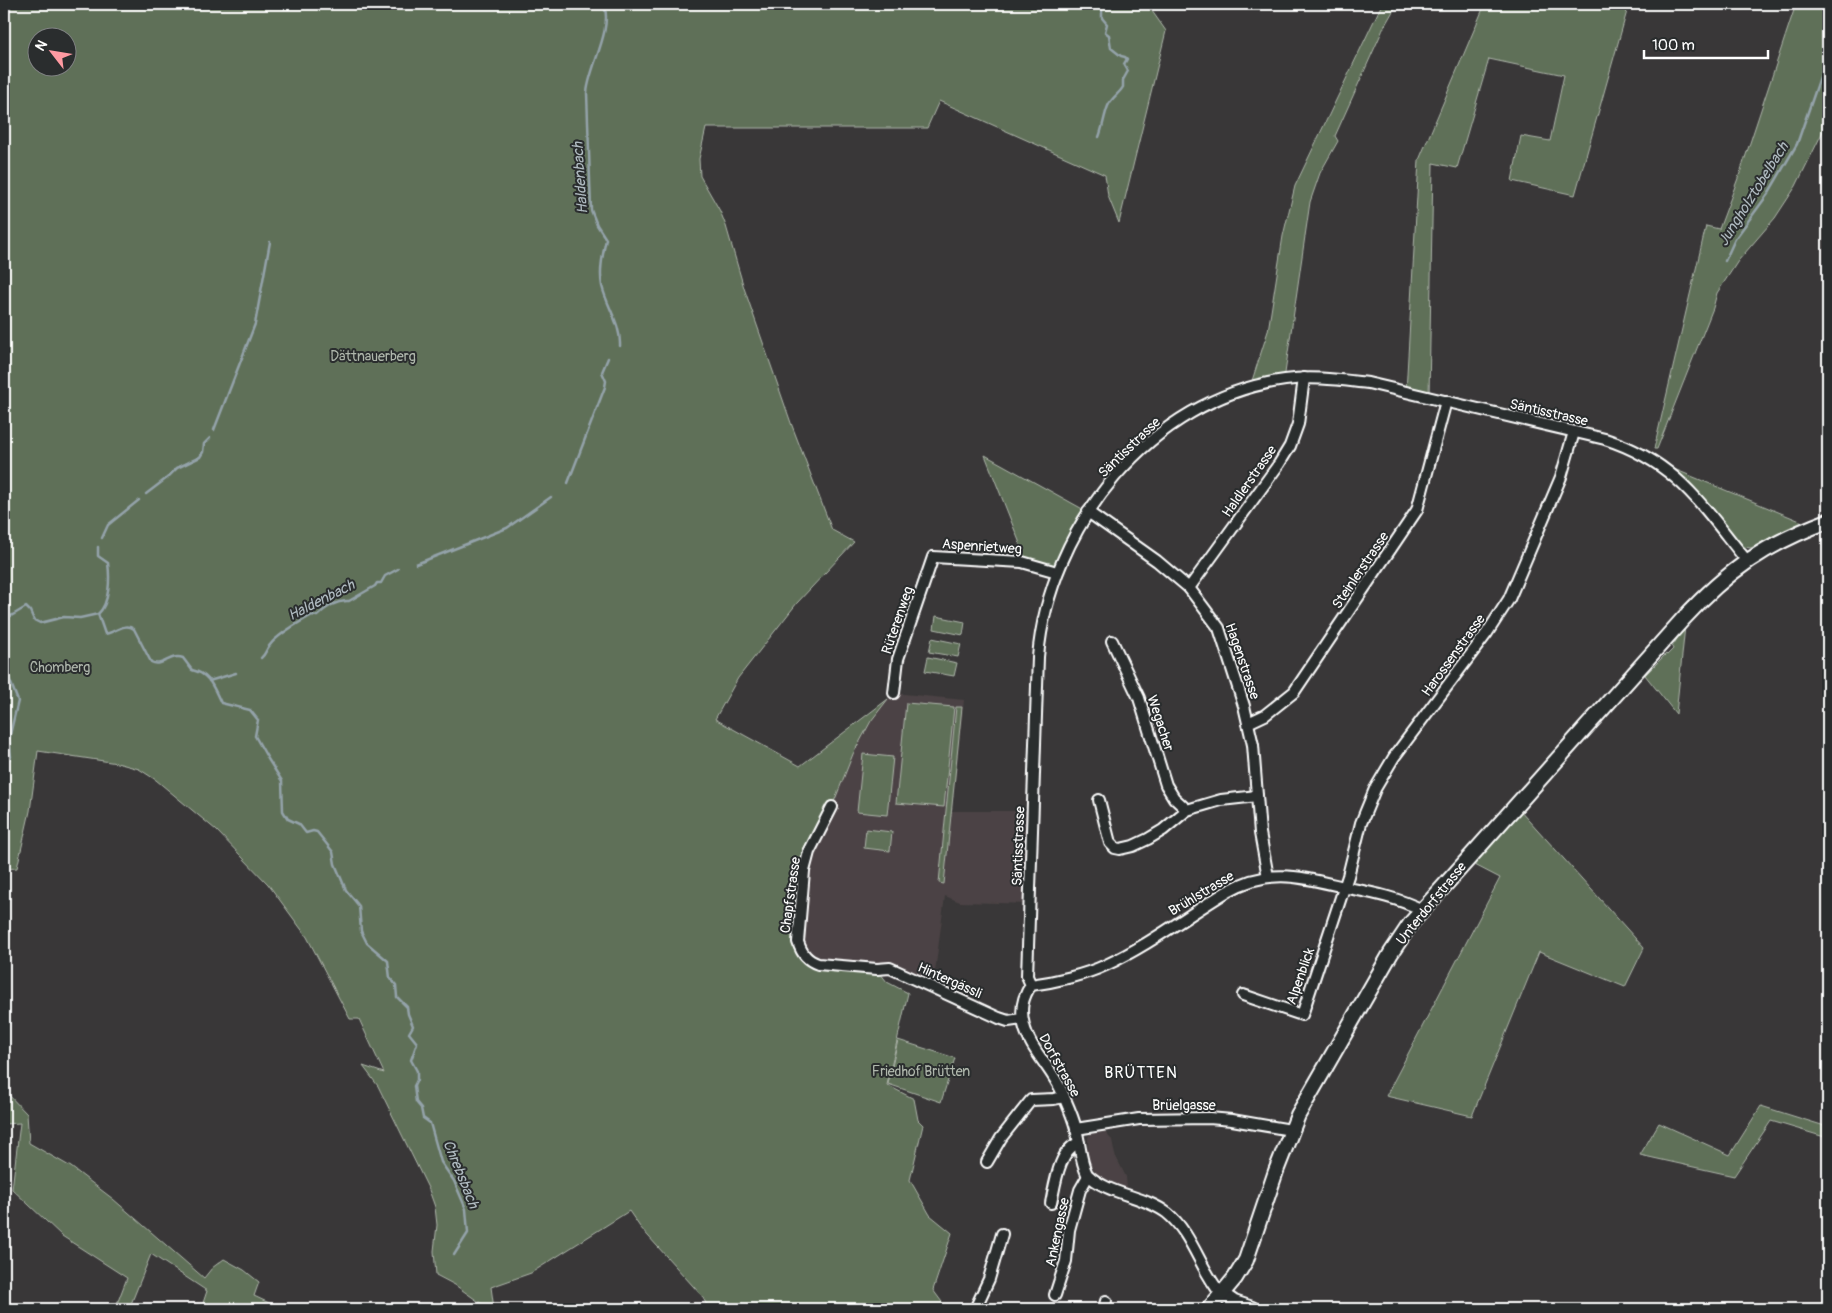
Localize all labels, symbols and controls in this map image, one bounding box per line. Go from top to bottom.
north arrow [28,28,78,78]
scale bar [1644,28,1768,60]
text: 100 m [1652,36,1695,55]
text: N [32,37,51,54]
water label: Jungholztobelbach [1714,138,1793,250]
water label: Haldenbach [568,140,592,215]
park label: Dättnauerberg [330,348,416,365]
street label: Säntisstrasse [1508,395,1590,430]
street label: Säntisstrasse [1095,413,1164,481]
street label: Haldlerstrasse [1218,442,1280,520]
street label: Steinlerstrasse [1328,529,1392,612]
street label: Aspenrietweg [942,535,1022,558]
water label: Haldenbach [285,575,359,625]
street label: Rüterenweg [878,584,917,656]
street label: Harossenstrasse [1418,611,1489,700]
street label: Hagenstrasse [1222,621,1264,702]
park label: Chomberg [30,659,90,676]
street label: Wegacher [1143,693,1178,753]
street label: Säntisstrasse [1009,806,1028,886]
street label: Chapfstrasse [777,856,804,934]
street label: Unterdorfstrasse [1393,858,1470,948]
street label: Brühlstrasse [1166,867,1237,919]
street label: Alpenblick [1283,945,1318,1007]
street label: Hintergässli [915,959,985,1002]
street label: Dorfstrasse [1035,1031,1084,1100]
park label: Friedhof Brütten [872,1063,970,1080]
district label: BRÜTTEN [1104,1063,1178,1083]
street label: Brüelgasse [1152,1097,1216,1114]
water label: Chrebsbach [438,1137,483,1212]
street label: Ankengasse [1042,1196,1073,1268]

